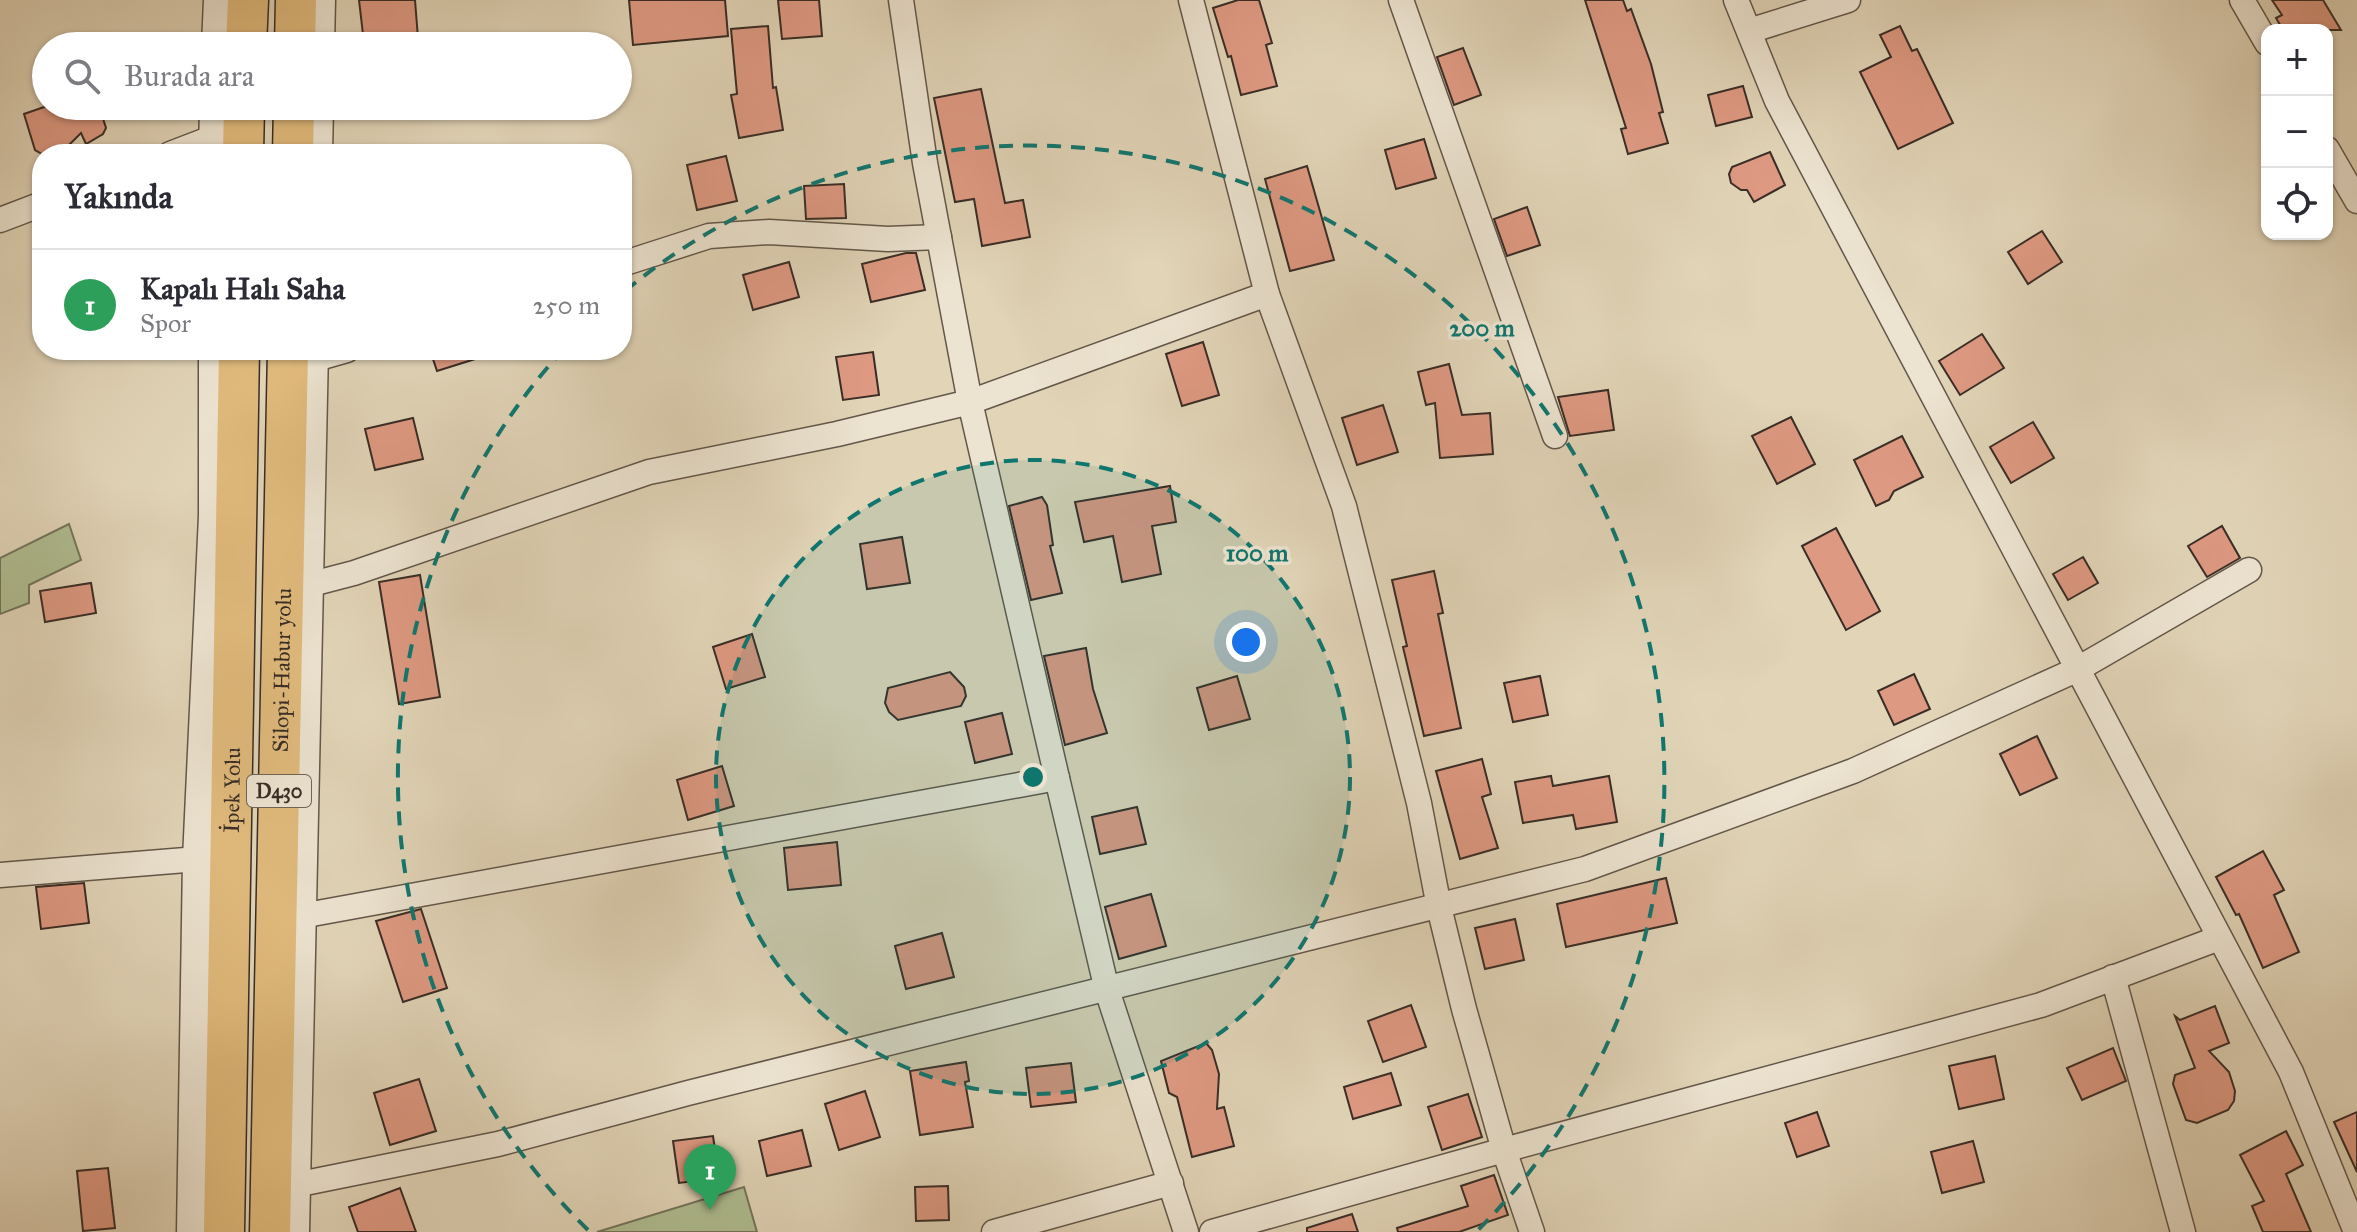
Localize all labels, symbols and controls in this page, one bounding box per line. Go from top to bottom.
map controls [2261,24,2333,240]
button: + [2261,24,2333,96]
search box [32,32,632,120]
icon: search [60,54,104,98]
text: Burada ara [124,58,255,94]
button: − [2261,96,2333,168]
button: locate [2261,168,2333,240]
text: Yakında [64,176,173,217]
text: Kapalı Halı Saha [140,271,345,307]
text: 1 [85,289,95,321]
text: 250 m [533,289,600,321]
text: Spor [140,307,191,339]
text: 200 m [1449,313,1515,343]
text: 100 m [1226,538,1289,568]
street label: Silopi-Habur yolu [267,587,297,753]
your location [1226,622,1266,662]
street label: İpek Yolu [218,747,246,833]
centre of rings [1019,763,1047,791]
road number: D430 [247,775,311,807]
pin: 1 [684,1144,736,1210]

